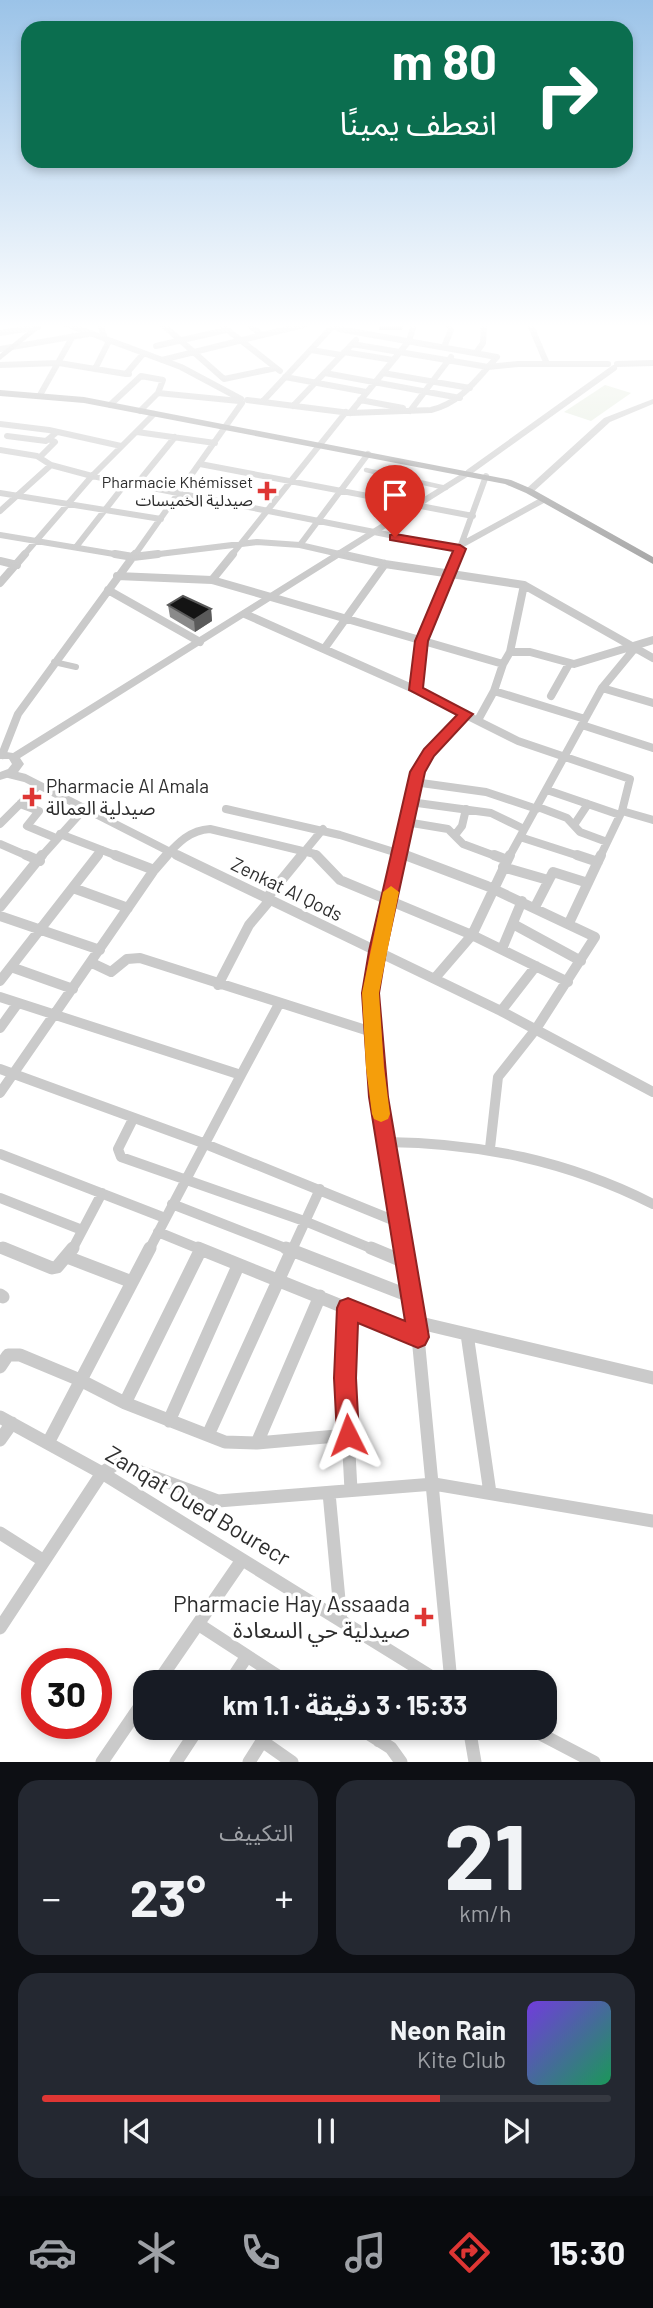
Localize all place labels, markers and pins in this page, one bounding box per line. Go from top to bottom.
pin [365,465,425,537]
place label: Pharmacie Khémisset صيدلية الخميسات [102,472,253,509]
marker: Pharmacie Khémisset صيدلية الخميسات [259,483,275,499]
place label: Pharmacie Al Amala صيدلية العمالة [46,774,209,819]
marker: Pharmacie Al Amala صيدلية العمالة [24,789,40,805]
place label: Pharmacie Hay Assaada صيدلية حي السعادة [173,1589,410,1647]
marker: Pharmacie Hay Assaada صيدلية حي السعادة [416,1609,432,1625]

